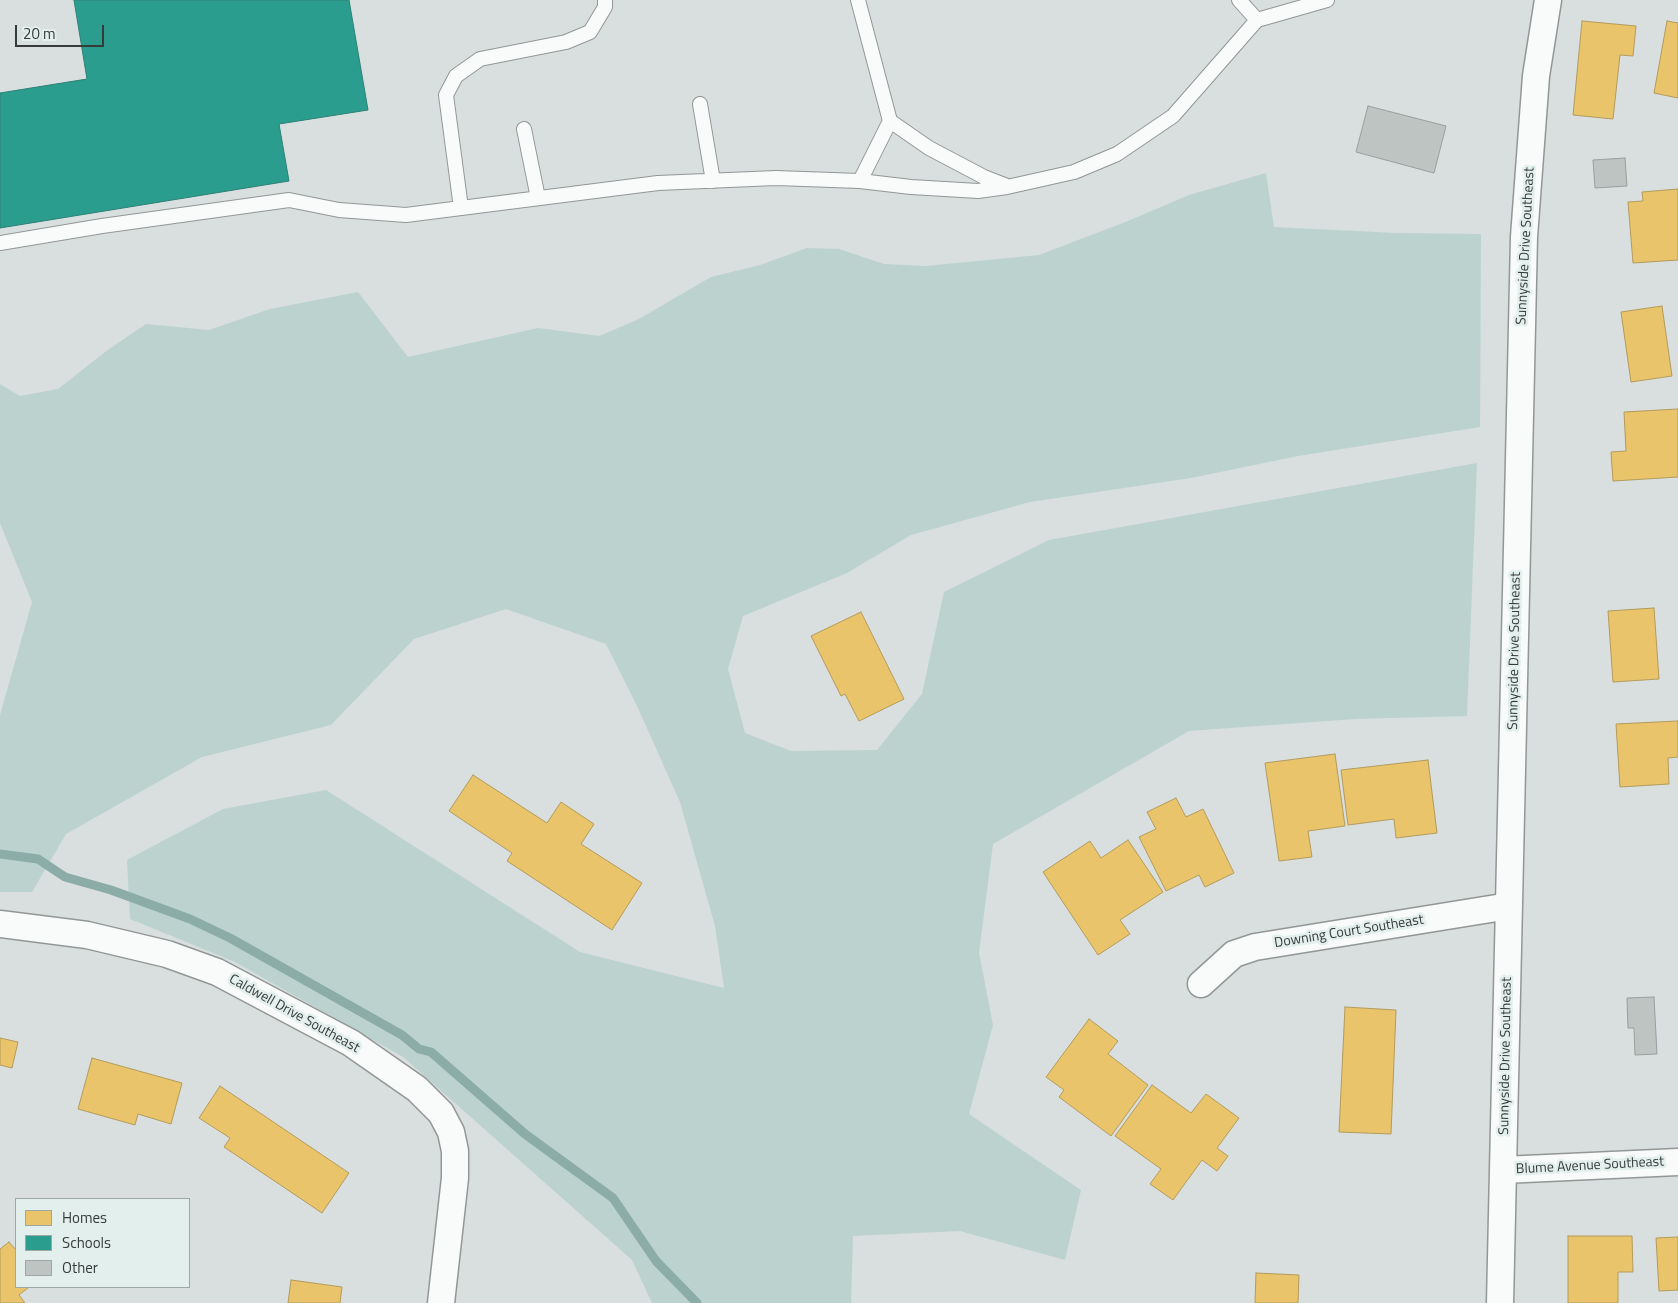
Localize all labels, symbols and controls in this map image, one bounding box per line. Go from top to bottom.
scale bar [18,15,106,47]
text: 20 m [23,22,56,45]
street label: Sunnyside Drive Southeast [1513,167,1539,325]
street label: Sunnyside Drive Southeast [1505,572,1525,730]
street label: Downing Court Southeast [1273,912,1425,952]
street label: Caldwell Drive Southeast [226,971,362,1057]
street label: Sunnyside Drive Southeast [1496,977,1516,1135]
street label: Blume Avenue Southeast [1515,1154,1665,1178]
legend [15,1198,190,1288]
text: Homes [62,1206,107,1229]
text: Schools [62,1231,111,1254]
text: Other [62,1256,98,1279]

